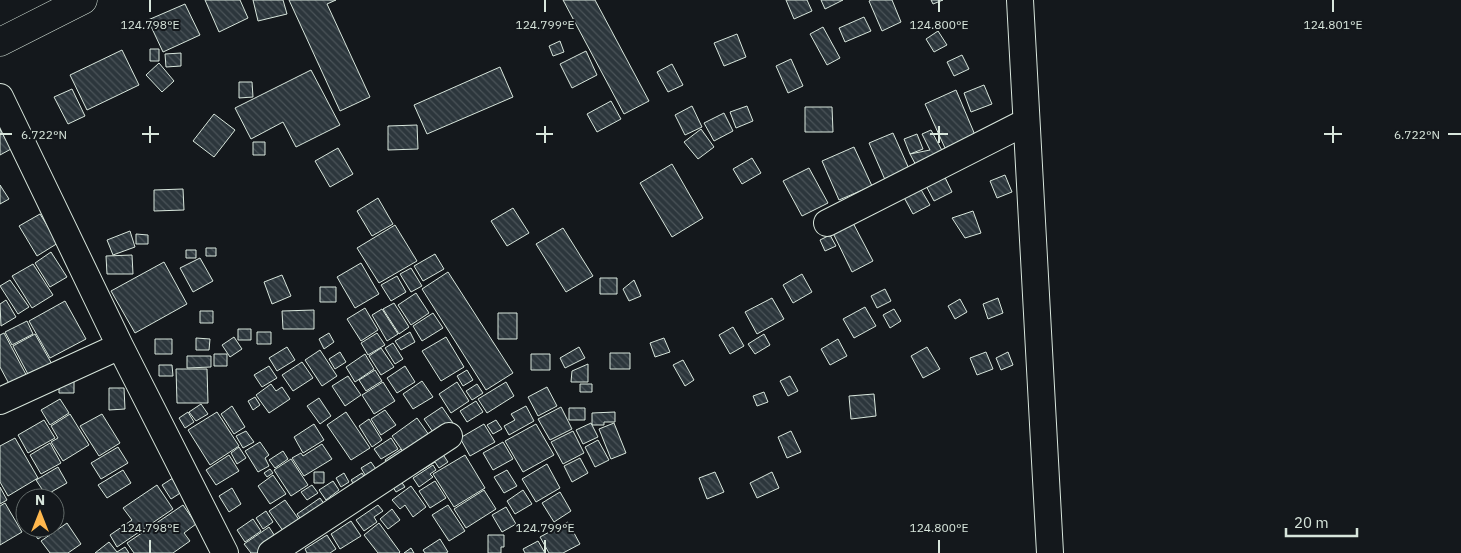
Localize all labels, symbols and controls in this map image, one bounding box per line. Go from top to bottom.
text: 124.798°E [120,17,180,32]
text: 124.799°E [515,17,575,32]
text: 124.800°E [909,17,969,32]
text: 124.801°E [1303,17,1363,32]
text: 6.722°N [21,127,67,142]
text: 6.722°N [1394,127,1440,142]
north arrow [15,488,65,538]
text: N [35,491,45,509]
scale bar [1286,506,1357,538]
text: 20 m [1294,513,1329,532]
text: 124.798°E [120,520,180,535]
text: 124.799°E [515,520,575,535]
text: 124.800°E [909,520,969,535]

